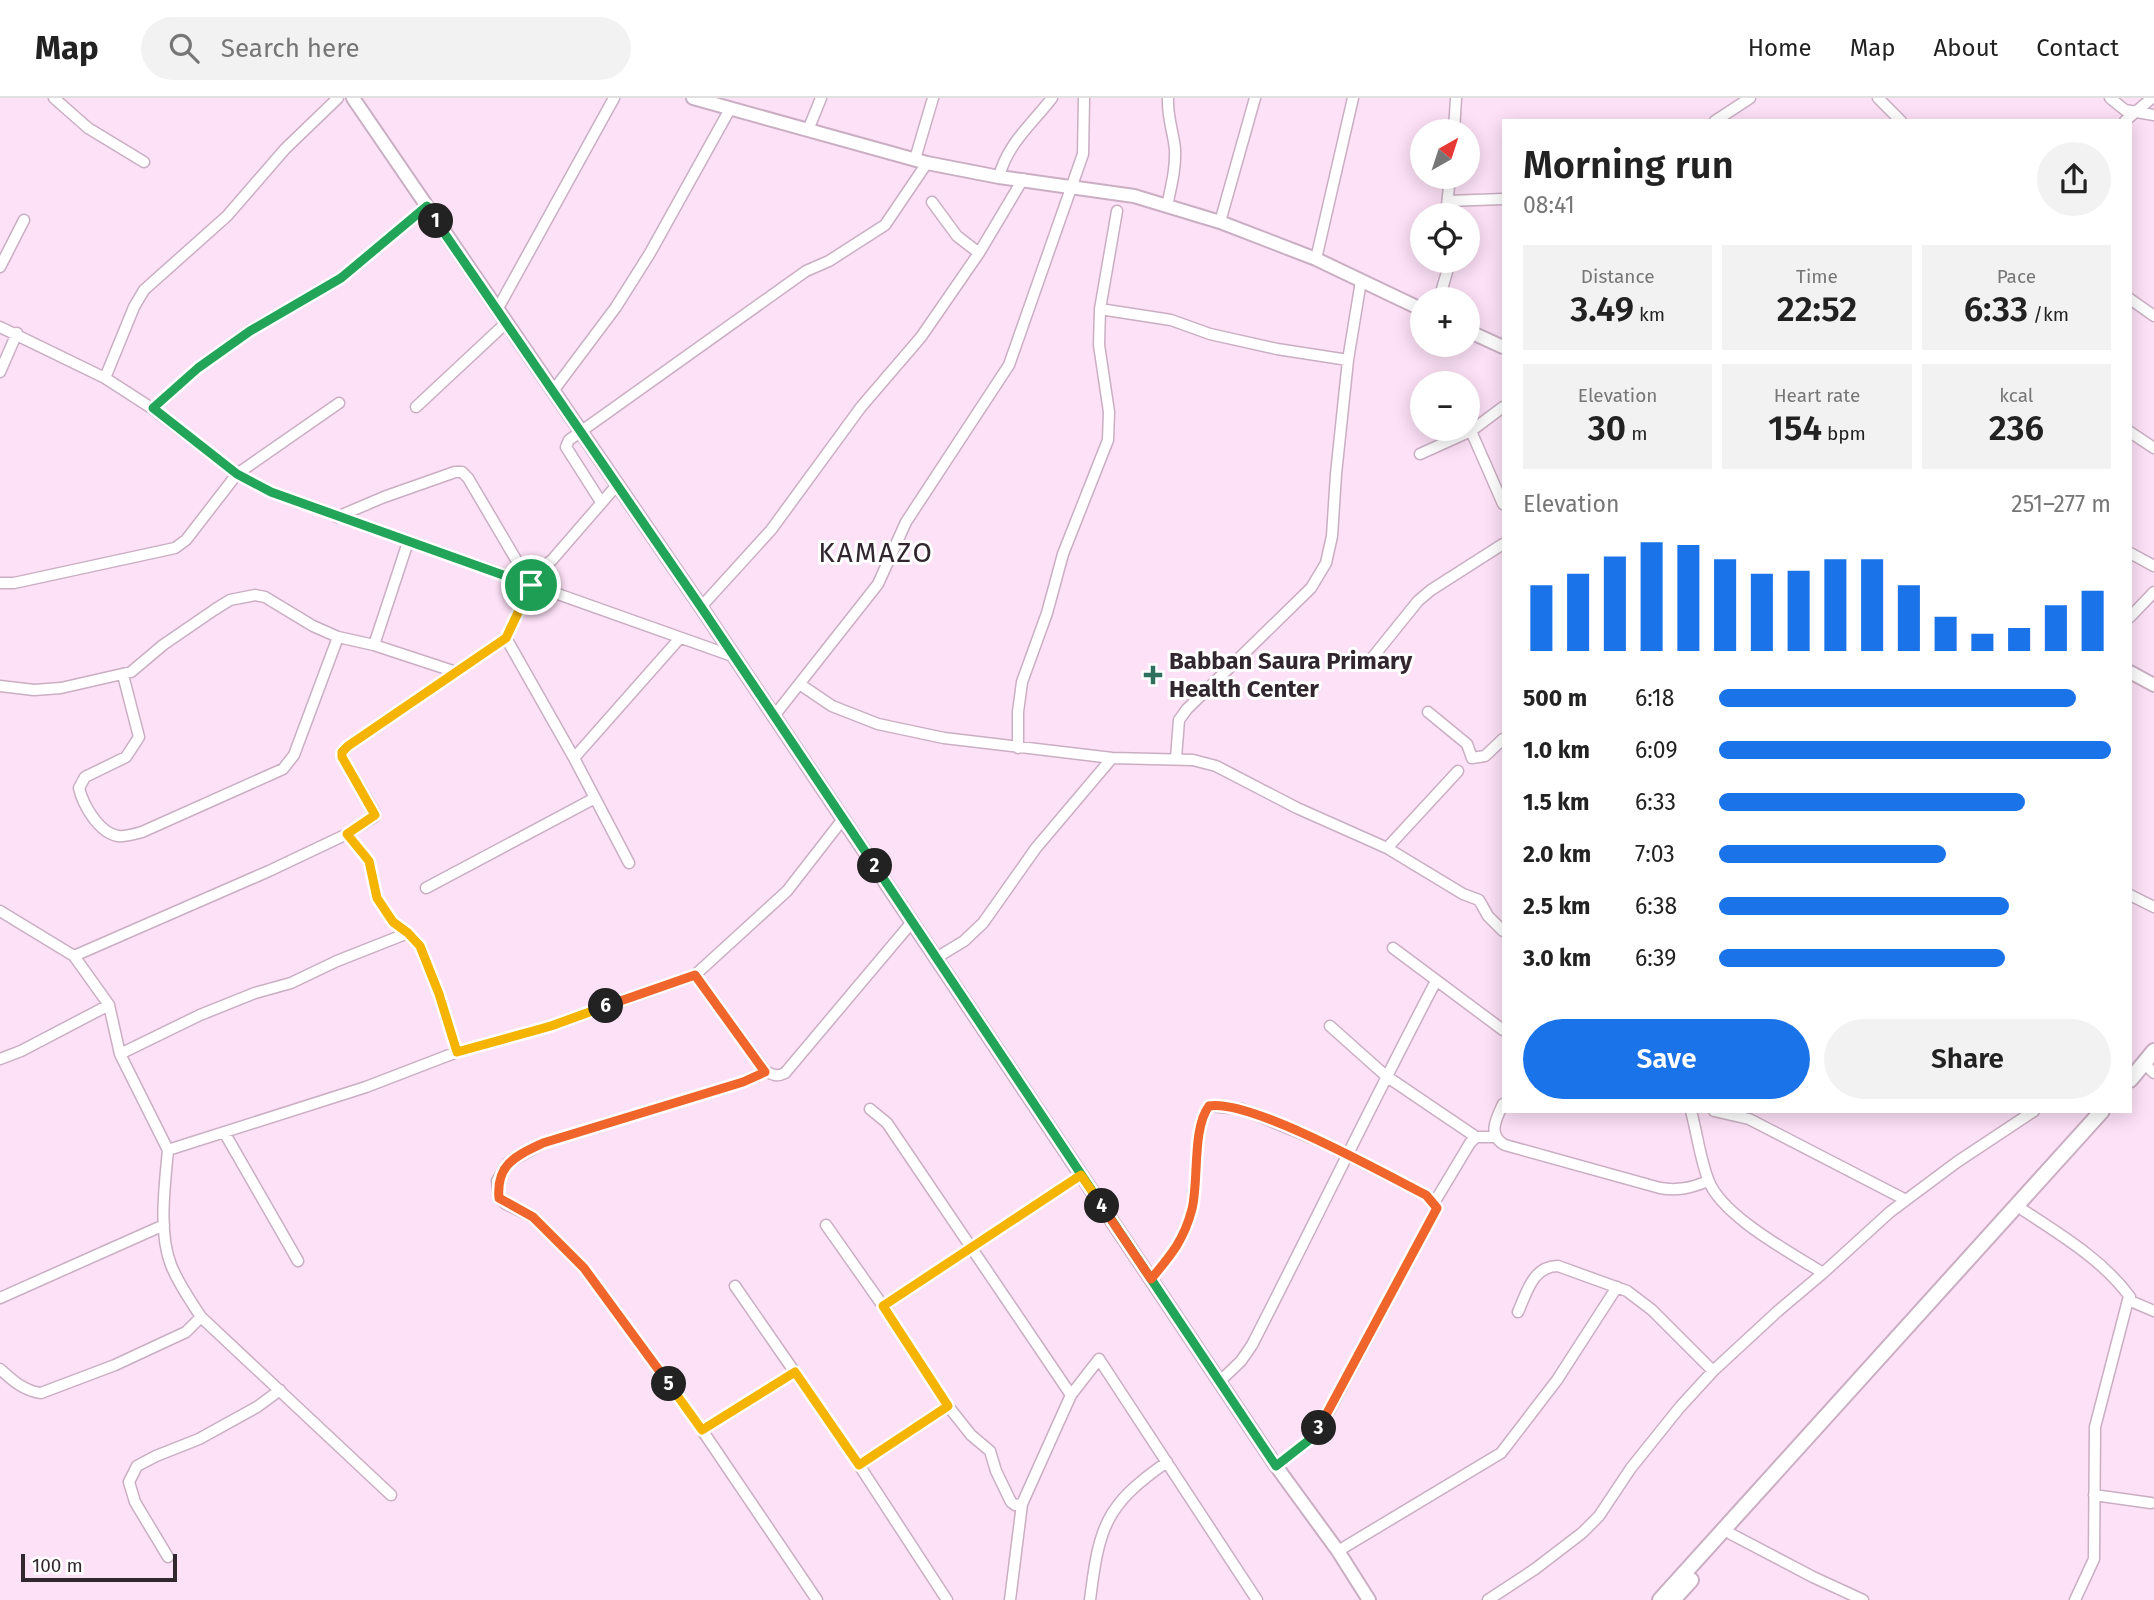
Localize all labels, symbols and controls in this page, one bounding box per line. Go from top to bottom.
search box [141,17,631,80]
text: Map [35,28,99,68]
icon: search [165,29,203,67]
text: Search here [221,33,360,64]
text: Home [1748,34,1812,62]
text: Map [1850,34,1896,62]
text: About [1934,34,1998,62]
text: Contact [2036,34,2119,62]
north arrow [1410,119,1480,189]
map controls [1410,119,1480,441]
text: Morning run [1523,142,1734,188]
button: share [2037,142,2111,216]
text: 08:41 [1523,191,1575,219]
button: locate [1410,203,1480,273]
pin: 1 [418,204,453,238]
text: 1 [431,209,440,232]
text: Distance [1581,265,1655,288]
text: Time [1796,265,1838,288]
text: Pace [1997,265,2036,288]
button: + [1410,287,1480,357]
text: 3.49 [1570,288,1634,330]
text: 22:52 [1777,288,1857,330]
text: 6:33 [1964,288,2028,330]
text: km [1634,303,1665,326]
text: /km [2028,303,2069,326]
button: − [1410,371,1480,441]
text: Elevation [1578,384,1657,407]
text: Heart rate [1774,384,1860,407]
text: kcal [1999,384,2033,407]
text: 30 [1588,407,1626,449]
text: 154 [1768,407,1822,449]
text: 236 [1989,407,2044,449]
text: m [1626,422,1647,445]
text: bpm [1822,422,1866,445]
text: Elevation [1523,490,1619,518]
text: 251–277 m [2011,490,2111,518]
district label: KAMAZO [818,536,934,569]
pin [501,555,561,615]
icon: arrive [512,566,550,604]
place label: Babban Saura Primary Health Center [1169,647,1413,703]
marker: Babban Saura Primary Health Center [1143,665,1163,685]
text: 500 m [1523,684,1587,712]
text: 6:18 [1635,684,1675,712]
text: 1.0 km [1523,736,1590,764]
text: 6:09 [1635,736,1677,764]
text: 1.5 km [1523,788,1589,816]
text: 6:33 [1635,788,1676,816]
text: 2.0 km [1523,840,1591,868]
text: 7:03 [1635,840,1675,868]
pin: 2 [858,848,892,884]
text: 2 [870,854,879,877]
text: 2.5 km [1523,892,1591,920]
text: 6:38 [1635,892,1677,920]
text: 3.0 km [1523,944,1591,972]
text: 6:39 [1635,944,1676,972]
pin: 6 [588,988,624,1024]
text: 6 [600,994,611,1017]
button: Save [1523,1019,1810,1099]
button: Share [1824,1019,2111,1099]
pin: 4 [1084,1188,1120,1224]
text: 4 [1096,1194,1107,1217]
pin: 5 [652,1366,686,1402]
text: 5 [663,1372,674,1395]
pin: 3 [1302,1410,1336,1446]
text: 3 [1314,1416,1323,1439]
scale bar [21,1551,177,1583]
text: 100 m [32,1554,83,1577]

